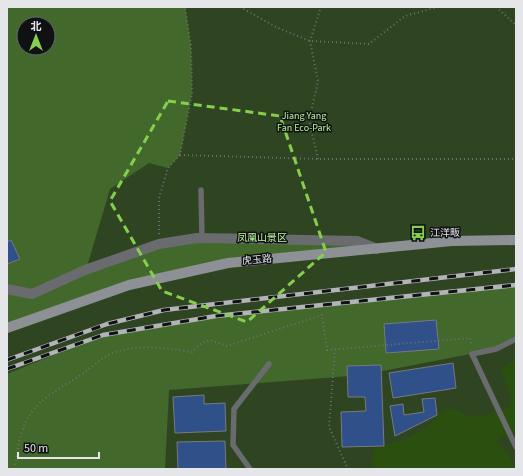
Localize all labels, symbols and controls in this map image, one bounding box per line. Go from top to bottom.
north arrow [16,16,56,56]
text: 北 [31,19,42,34]
park label: Jiang Yang Fan Eco-Park [277,109,331,135]
bus stop icon: 江洋畈 [409,224,427,242]
place label: 江洋畈 [430,226,460,240]
park label: 凤凰山景区 [237,231,287,245]
street label: 虎玉路 [241,252,273,268]
scale bar [18,434,99,460]
text: 50 m [24,440,48,457]

